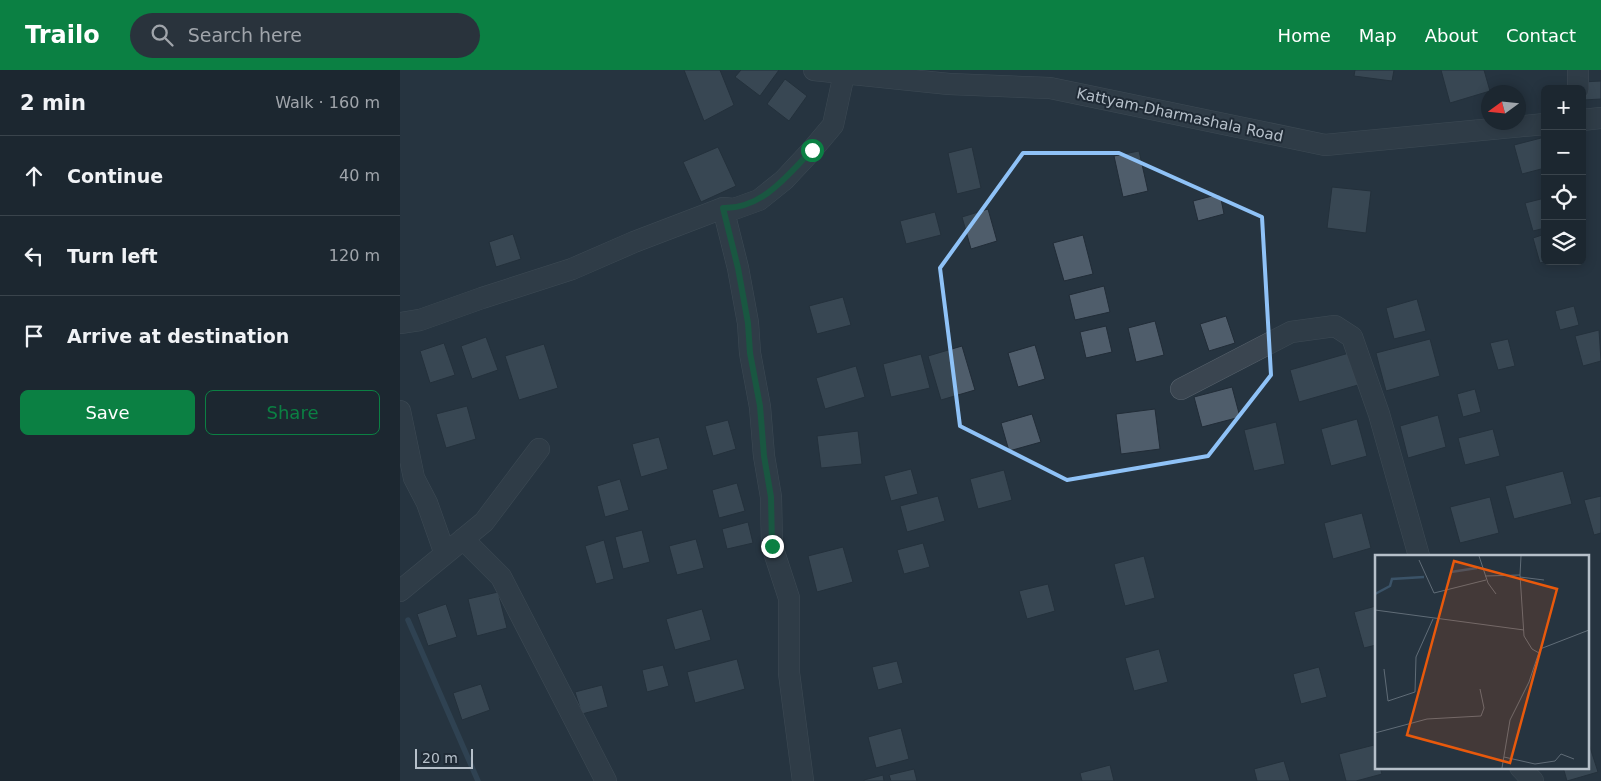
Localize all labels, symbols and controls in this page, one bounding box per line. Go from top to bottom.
search box [130,13,480,58]
text: Trailo [25,21,100,49]
icon: search [148,21,176,49]
text: Search here [188,24,302,46]
text: Home [1278,25,1331,46]
text: Map [1359,25,1397,46]
text: About [1425,25,1478,46]
text: Contact [1506,25,1576,46]
street label: Kattyam-Dharmashala Road [1075,84,1285,146]
north arrow [1481,85,1526,130]
map controls [1541,85,1586,265]
button: + [1541,85,1586,130]
text: 2 min [20,91,86,115]
text: Walk · 160 m [275,93,380,112]
button: − [1541,130,1586,175]
route start [801,139,824,162]
icon: ahead [20,162,48,190]
text: Continue [67,165,163,187]
text: 40 m [339,166,380,185]
button: locate [1541,175,1586,220]
button: layers [1541,220,1586,265]
icon: left [20,242,48,270]
text: Turn left [67,245,158,267]
text: 120 m [329,246,380,265]
icon: arrive [20,322,48,350]
text: Arrive at destination [67,325,289,347]
button: Save [20,390,195,435]
button: Share [205,390,380,435]
route end [761,535,784,558]
inset map [1375,555,1588,768]
scale bar [415,746,472,769]
text: 20 m [422,750,458,766]

